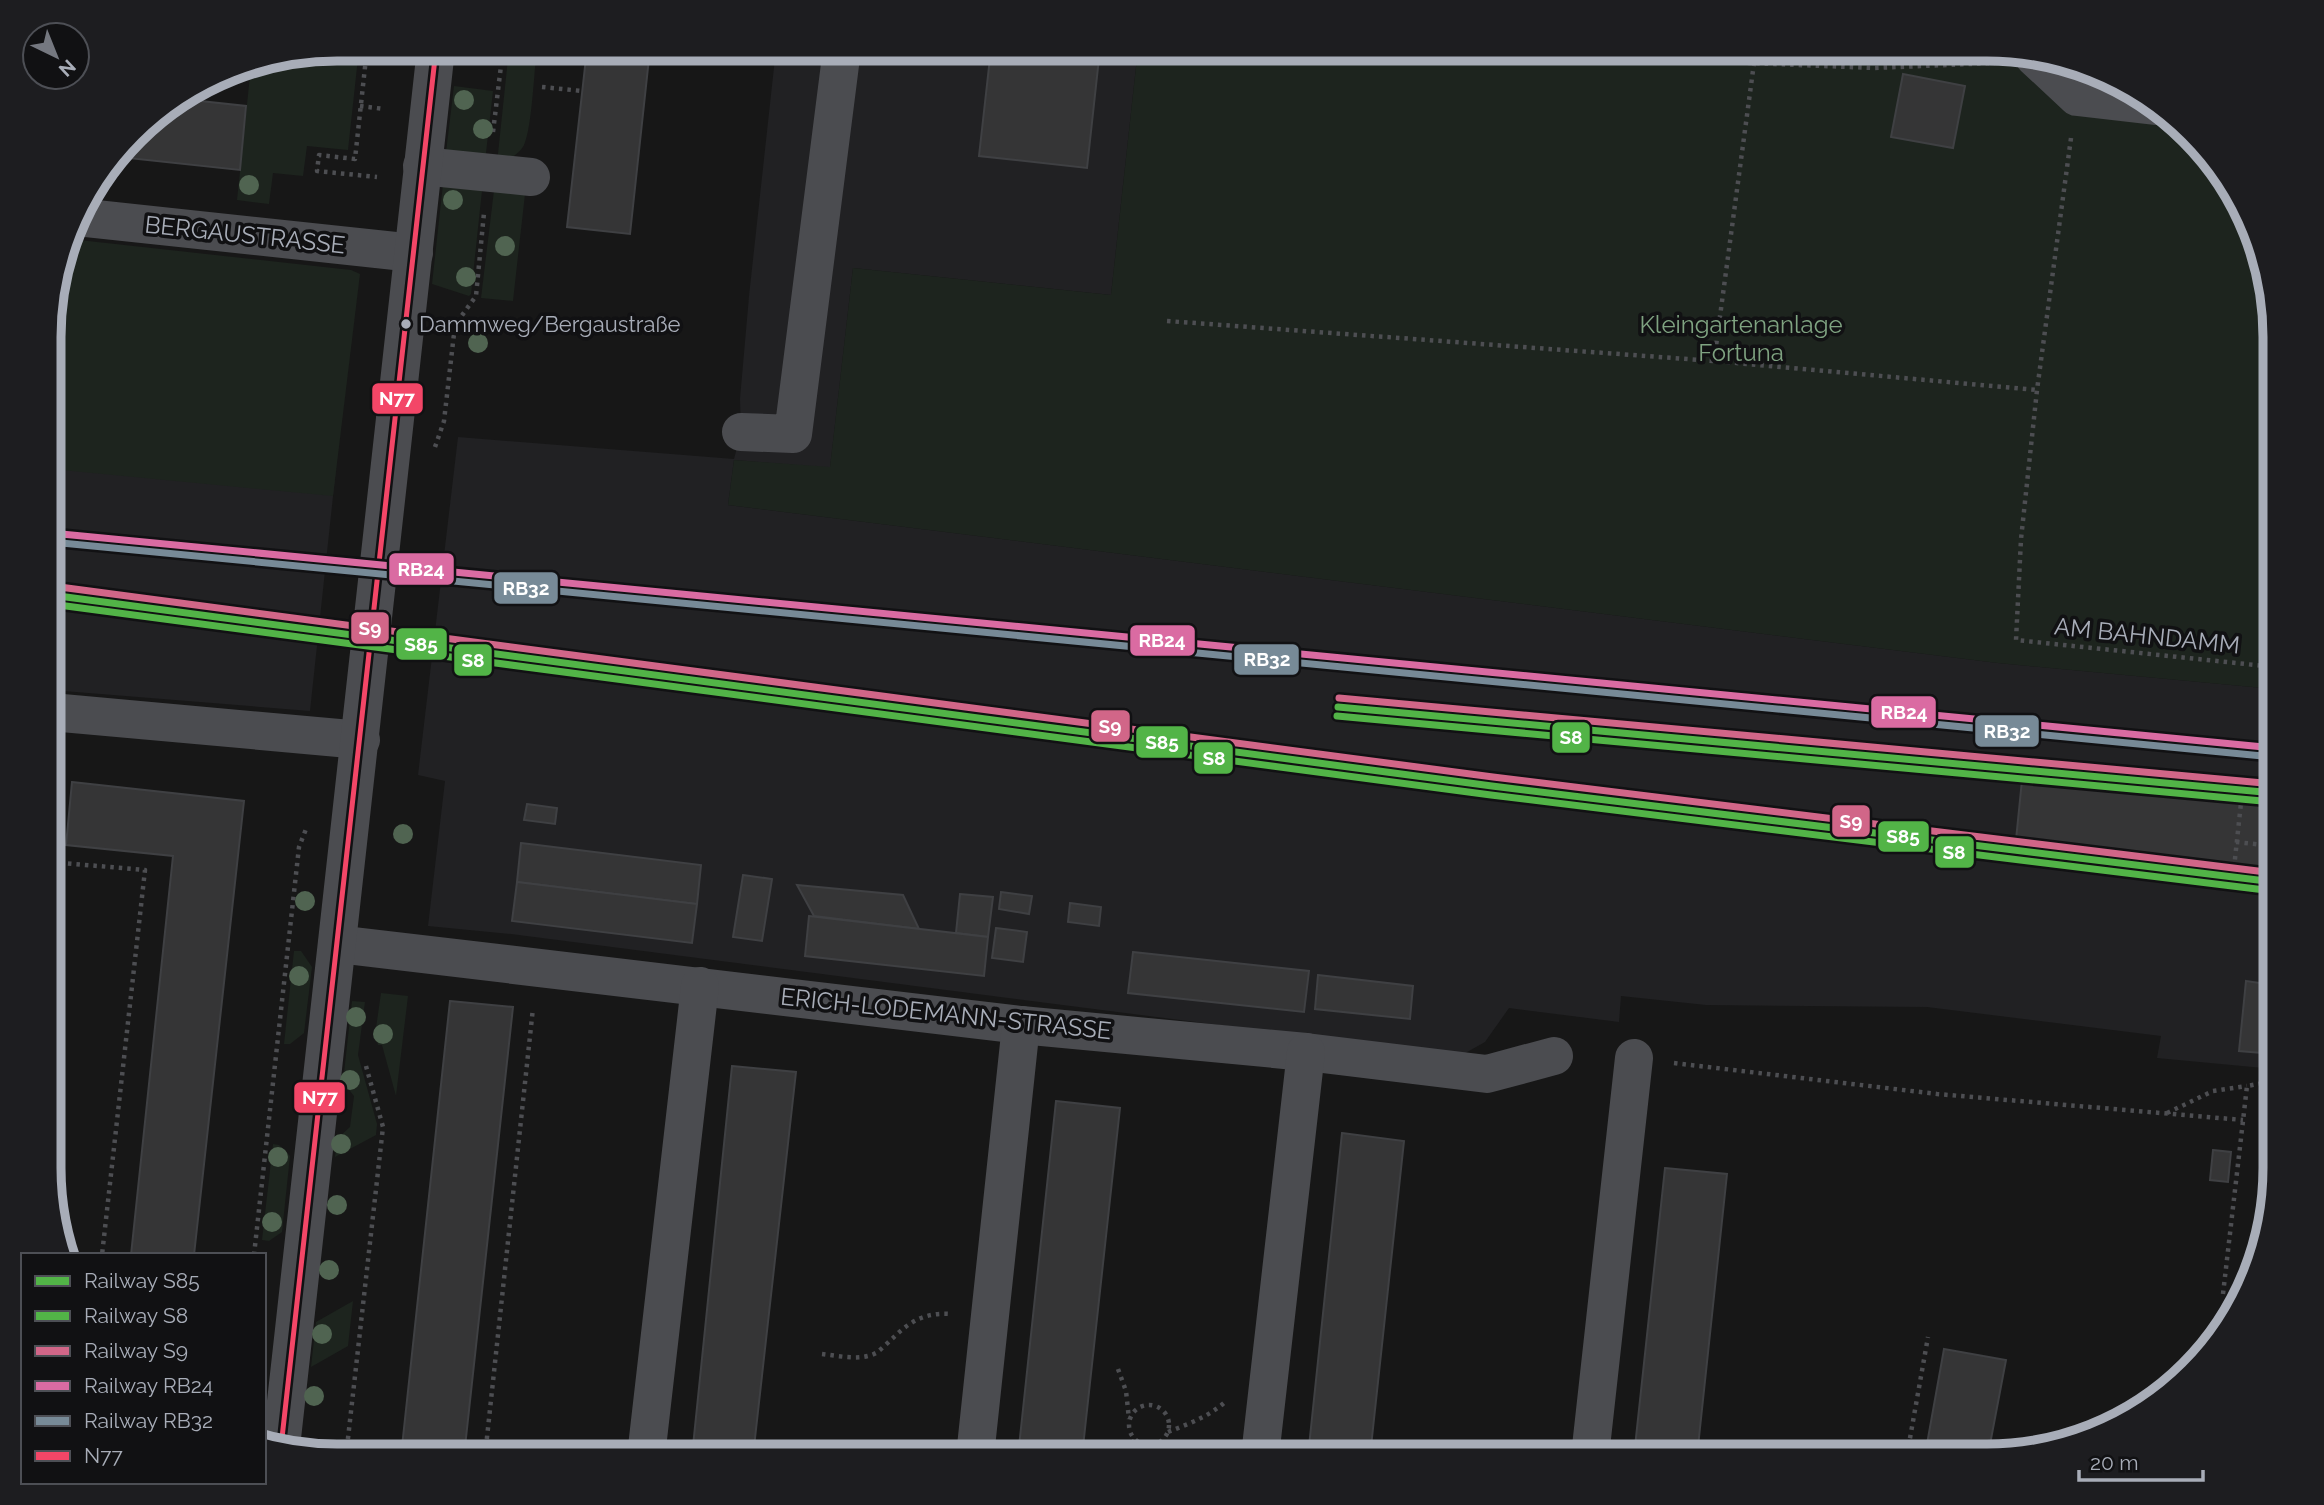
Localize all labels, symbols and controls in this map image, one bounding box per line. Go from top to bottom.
north arrow [21,21,91,91]
text: N [55,55,80,81]
street label: BERGAUSTRASSE [143,210,347,259]
park label: Kleingartenanlage Fortuna [1639,310,1843,367]
place label: Dammweg/Bergaustraße [419,311,681,337]
marker: Dammweg/Bergaustraße [399,317,413,331]
line badge: N77 [371,382,424,415]
text: N77 [379,387,415,409]
line badge: RB24 [388,552,455,586]
text: RB24 [397,558,445,580]
line badge: RB32 [493,571,559,605]
text: RB32 [503,577,549,599]
line badge: S9 [350,611,390,645]
street label: AM BAHNDAMM [2053,611,2241,660]
text: S9 [359,617,381,639]
line badge: RB24 [1129,624,1196,657]
line badge: S85 [395,627,448,661]
text: RB24 [1138,629,1186,651]
text: S85 [404,633,438,655]
line badge: S8 [453,643,493,677]
line badge: RB32 [1233,643,1300,676]
text: RB32 [1244,648,1290,670]
text: S8 [461,649,485,671]
line badge: RB24 [1870,695,1937,729]
text: RB24 [1880,701,1928,723]
line badge: S9 [1090,709,1131,743]
line badge: RB32 [1974,714,2040,748]
text: S9 [1099,715,1121,737]
text: RB32 [1984,720,2030,742]
line badge: S8 [1551,721,1591,754]
line badge: S85 [1135,725,1189,759]
text: S8 [1559,726,1583,748]
text: S85 [1145,731,1179,753]
line badge: S8 [1193,741,1234,775]
text: S8 [1202,747,1226,769]
line badge: S9 [1831,804,1871,838]
text: S9 [1840,810,1862,832]
line badge: S85 [1877,820,1930,853]
text: S85 [1886,825,1920,847]
line badge: S8 [1934,835,1975,869]
text: S8 [1942,841,1966,863]
street label: ERICH-LODEMANN-STRASSE [779,982,1113,1045]
line badge: N77 [293,1081,346,1114]
text: N77 [302,1086,338,1108]
legend [21,1253,266,1484]
text: Railway S85 [84,1268,200,1293]
text: Railway S8 [84,1303,188,1328]
text: Railway S9 [84,1338,188,1363]
text: Railway RB24 [84,1373,213,1398]
text: Railway RB32 [84,1408,213,1433]
scale bar [2079,1438,2203,1482]
text: N77 [84,1443,123,1468]
text: 20 m [2090,1450,2138,1475]

